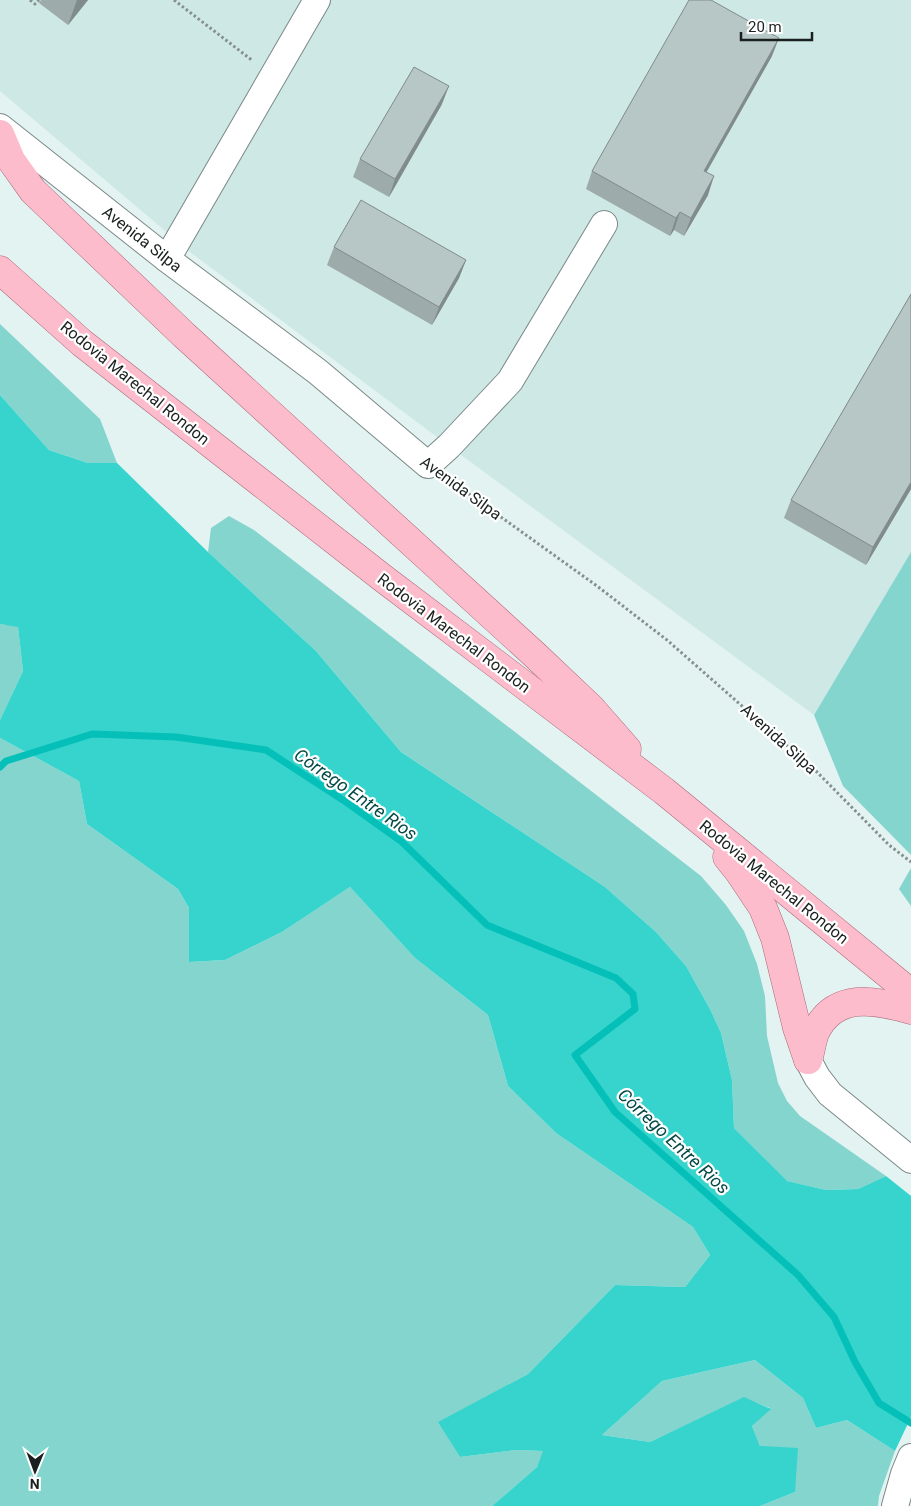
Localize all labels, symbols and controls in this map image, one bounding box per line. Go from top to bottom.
scale bar [741,10,812,42]
text: 20 m [748,18,782,36]
street label: Avenida Silpa [98,202,186,276]
street label: Rodovia Marechal Rondon [57,317,213,449]
street label: Avenida Silpa [417,452,505,524]
street label: Rodovia Marechal Rondon [374,569,534,697]
street label: Avenida Silpa [737,700,821,778]
water label: Córrego Entre Rios [291,744,421,844]
street label: Rodovia Marechal Rondon [696,816,852,948]
water label: Córrego Entre Rios [614,1084,734,1198]
north arrow [10,1446,60,1496]
text: N [30,1476,40,1492]

